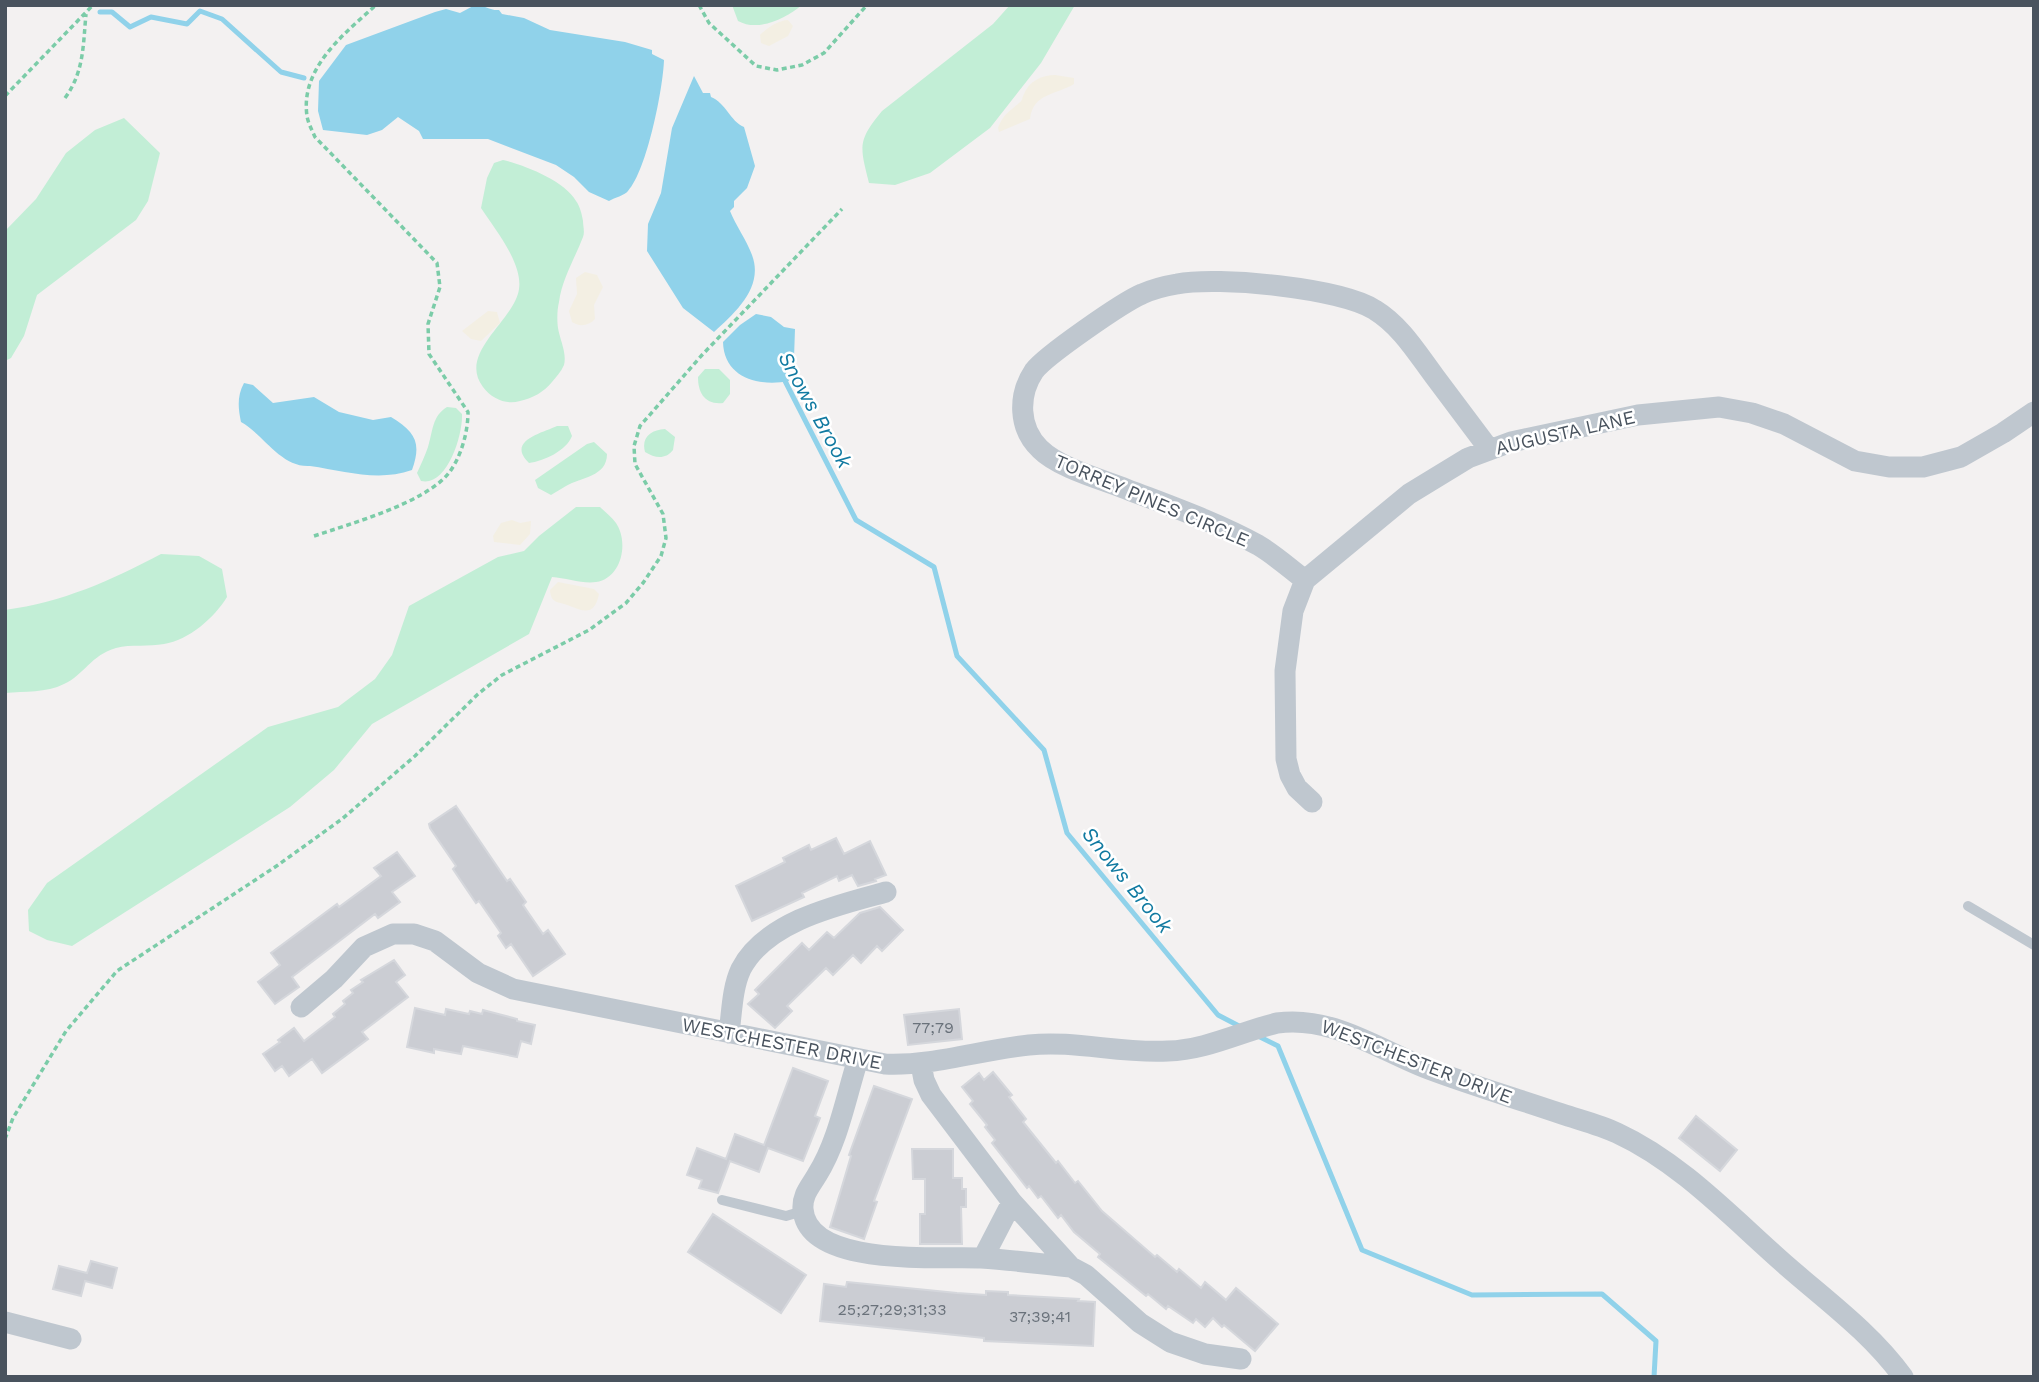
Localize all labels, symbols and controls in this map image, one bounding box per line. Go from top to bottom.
water label: Snows Brook [773,347,858,473]
street label: AUGUSTA LANE [1493,405,1637,460]
street label: TORREY PINES CIRCLE [1051,449,1252,552]
water label: Snows Brook [1077,821,1178,938]
street label: WESTCHESTER DRIVE [680,1013,884,1074]
street label: WESTCHESTER DRIVE [1318,1014,1516,1109]
house number: 77;79 [912,1018,954,1037]
house number: 25;27;29;31;33 [838,1300,947,1319]
house number: 37;39;41 [1009,1307,1071,1326]

